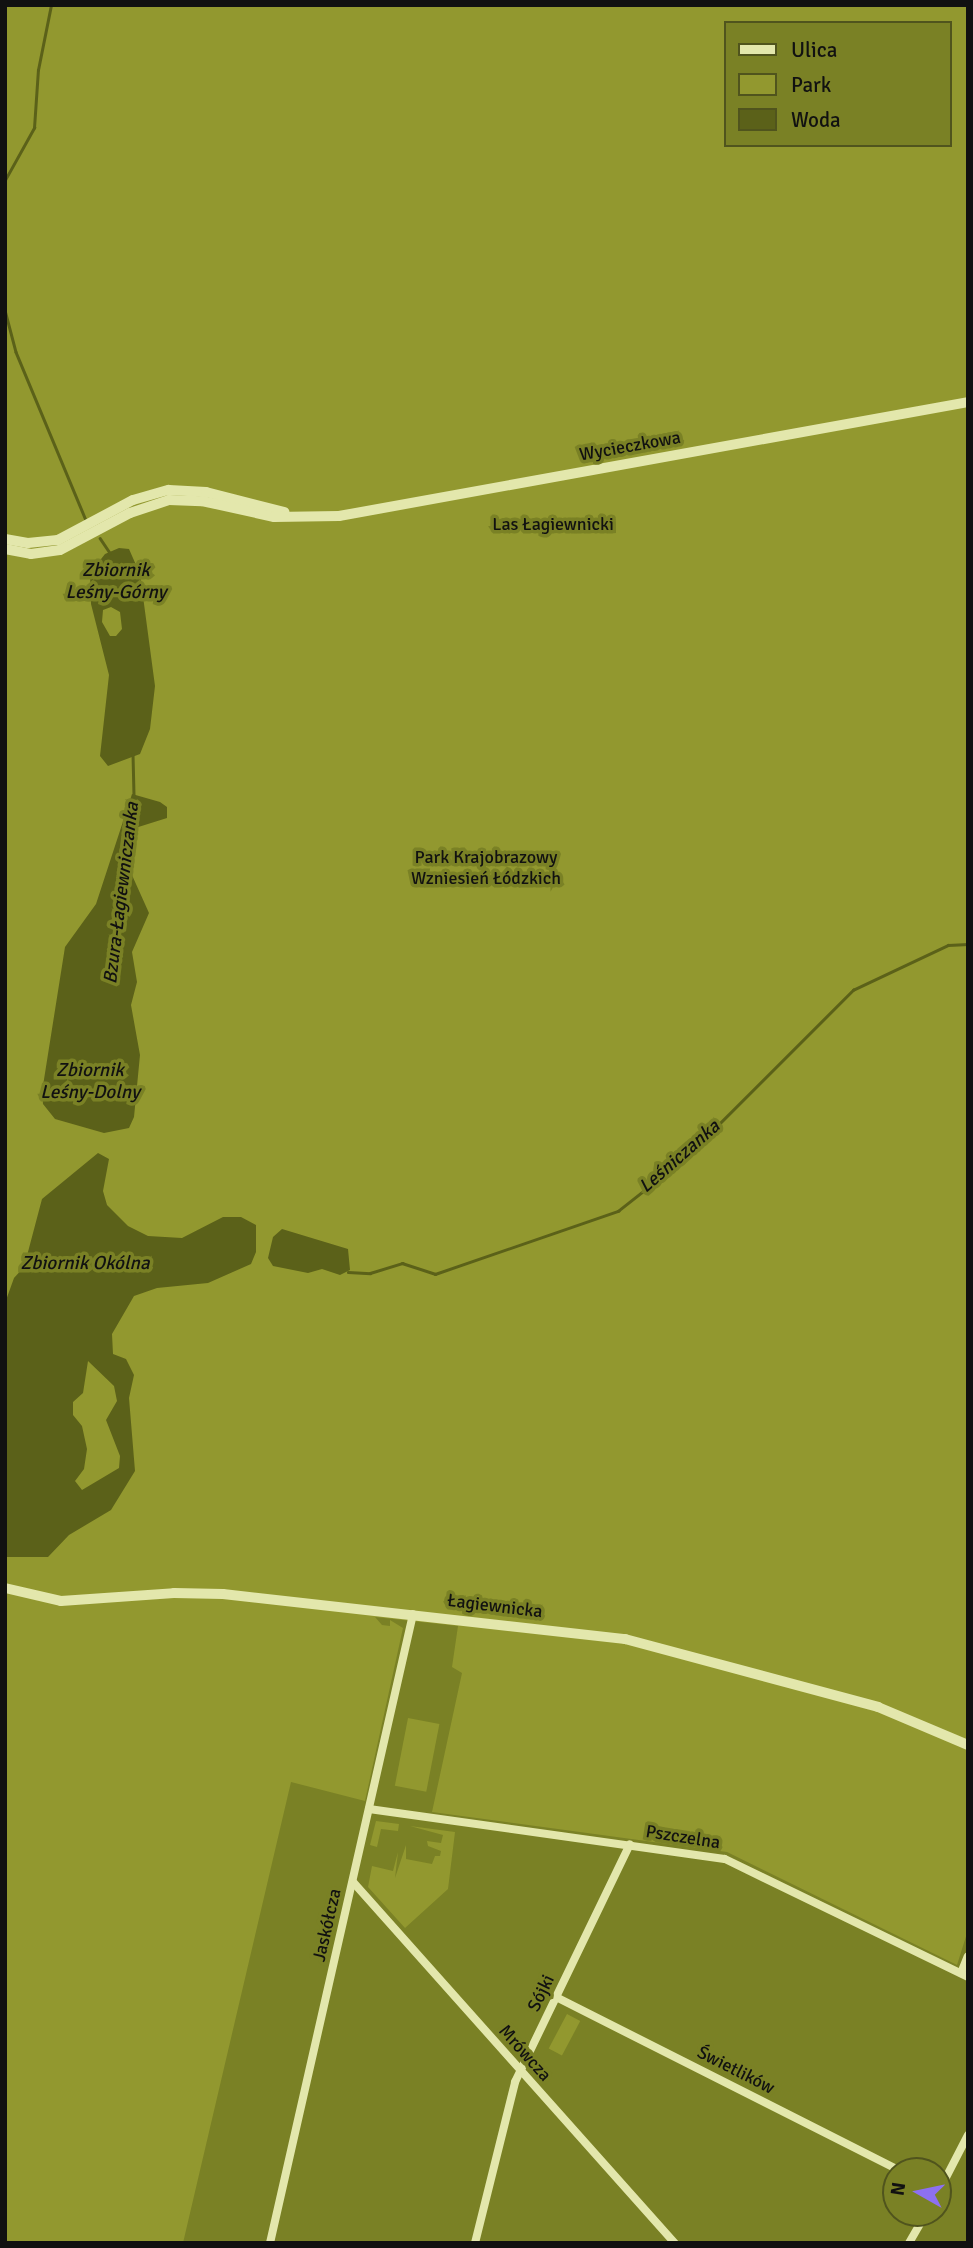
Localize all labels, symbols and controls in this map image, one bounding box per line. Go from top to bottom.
legend [724,21,952,147]
text: Ulica [791,37,837,63]
text: Park [791,72,831,98]
text: Woda [791,107,841,133]
street label: Wycieczkowa [578,426,682,466]
park label: Las Łagiewnicki [492,513,614,535]
water label: Zbiornik Leśny-Górny [66,560,166,604]
water label: Bzura-Łagiewniczanka [100,801,144,985]
park label: Park Krajobrazowy Wzniesień Łódzkich [411,847,561,890]
water label: Zbiornik Leśny-Dolny [40,1060,140,1104]
water label: Leśniczanka [635,1116,725,1198]
water label: Zbiornik Okólna [20,1253,150,1275]
street label: Łagiewnicka [446,1589,544,1623]
street label: Pszczelna [644,1820,722,1854]
street label: Jaskółcza [308,1886,346,1964]
street label: Sójki [523,1971,559,2015]
street label: Mrówcza [494,2020,556,2086]
street label: Świetlików [694,2041,778,2099]
north arrow [882,2157,952,2227]
text: N [885,2181,911,2197]

